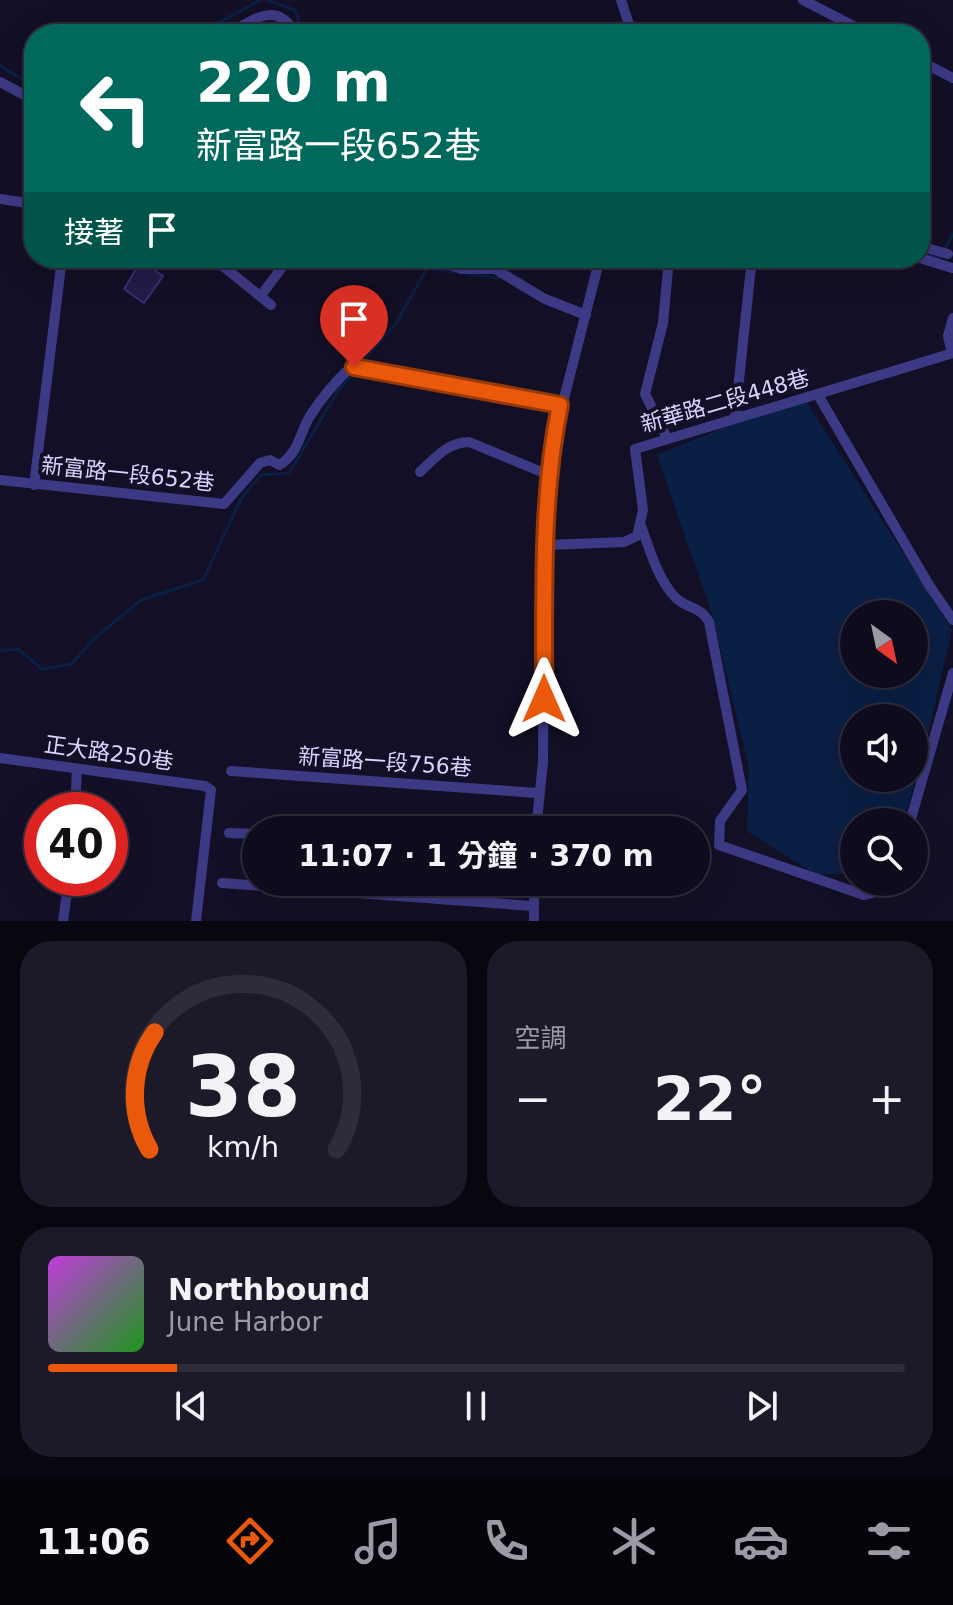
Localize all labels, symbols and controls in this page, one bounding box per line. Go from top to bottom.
text: 220 m [196,49,391,114]
icon: left [64,56,168,160]
text: 新富路一段652巷 [196,125,481,166]
icon: arrive [140,208,184,252]
text: 接著 [64,215,124,250]
pin [320,285,388,367]
icon: arrive [332,297,376,341]
street label: 新華路二段448巷 [638,365,812,437]
street label: 新富路一段652巷 [40,452,216,496]
north arrow [840,600,928,688]
map controls [840,600,928,896]
position arrow [502,657,586,741]
button: sound [840,704,928,792]
street label: 正大路250巷 [43,732,175,774]
street label: 新富路一段756巷 [297,743,473,781]
speed limit sign: 40 [24,792,128,896]
button: search [840,808,928,896]
text: 11:07 · 1 分鐘 · 370 m [298,838,654,873]
text: 空調 [515,1023,567,1053]
text: 38 [185,1039,301,1136]
text: 22° [653,1064,767,1134]
text: − [515,1073,551,1124]
text: + [868,1073,905,1124]
text: km/h [207,1130,279,1164]
text: Northbound [168,1272,371,1307]
text: June Harbor [168,1307,322,1337]
icon: previous [169,1384,213,1428]
icon: pause [454,1384,498,1428]
icon: next [740,1384,784,1428]
icon: directions [222,1513,278,1569]
icon: music [350,1513,406,1569]
icon: phone [478,1513,534,1569]
icon: climate [606,1513,662,1569]
icon: car [733,1513,789,1569]
icon: filters [861,1513,917,1569]
text: 11:06 [36,1521,150,1562]

